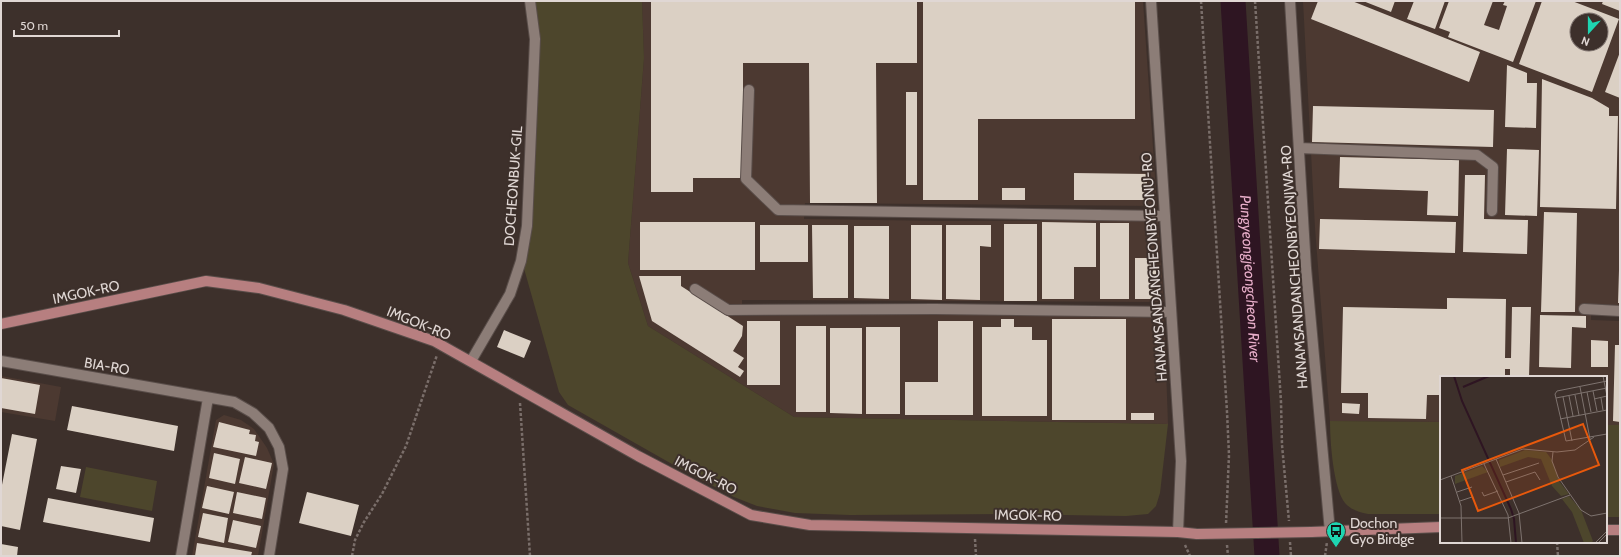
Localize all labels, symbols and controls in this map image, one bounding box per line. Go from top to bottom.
scale bar [14,12,119,38]
north arrow [1569,12,1609,52]
text: 50 m [20,18,48,33]
text: N [1579,33,1592,49]
street label: DOCHEONBUK-GIL [500,126,526,246]
street label: HANAMSANDANCHEONBYEONJWA-RO [1276,144,1312,390]
street label: HANAMSANDANCHEONBYEONU-RO [1137,152,1171,382]
water label: Pungyeongjeongcheon River [1236,194,1264,364]
street label: IMGOK-RO [51,276,121,308]
street label: IMGOK-RO [384,302,454,344]
street label: BIA-RO [83,353,131,379]
inset map [1440,376,1607,543]
street label: IMGOK-RO [672,452,741,499]
street label: IMGOK-RO [994,505,1062,525]
place label: Dochon Gyo Birdge [1350,514,1414,548]
bus stop icon: Dochon Gyo Birdge [1325,520,1347,548]

